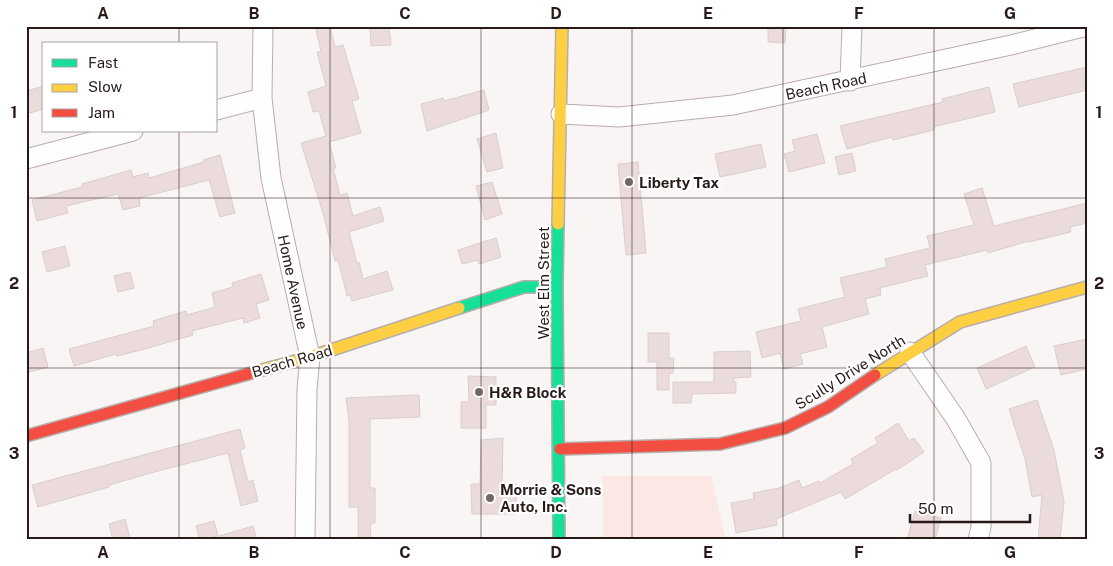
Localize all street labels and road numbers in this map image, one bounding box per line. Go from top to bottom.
street label: Beach Road [784,69,868,103]
street label: West Elm Street [535,226,552,339]
street label: Home Avenue [275,233,311,331]
street label: Scully Drive North [792,331,908,413]
street label: Beach Road [250,341,334,381]

